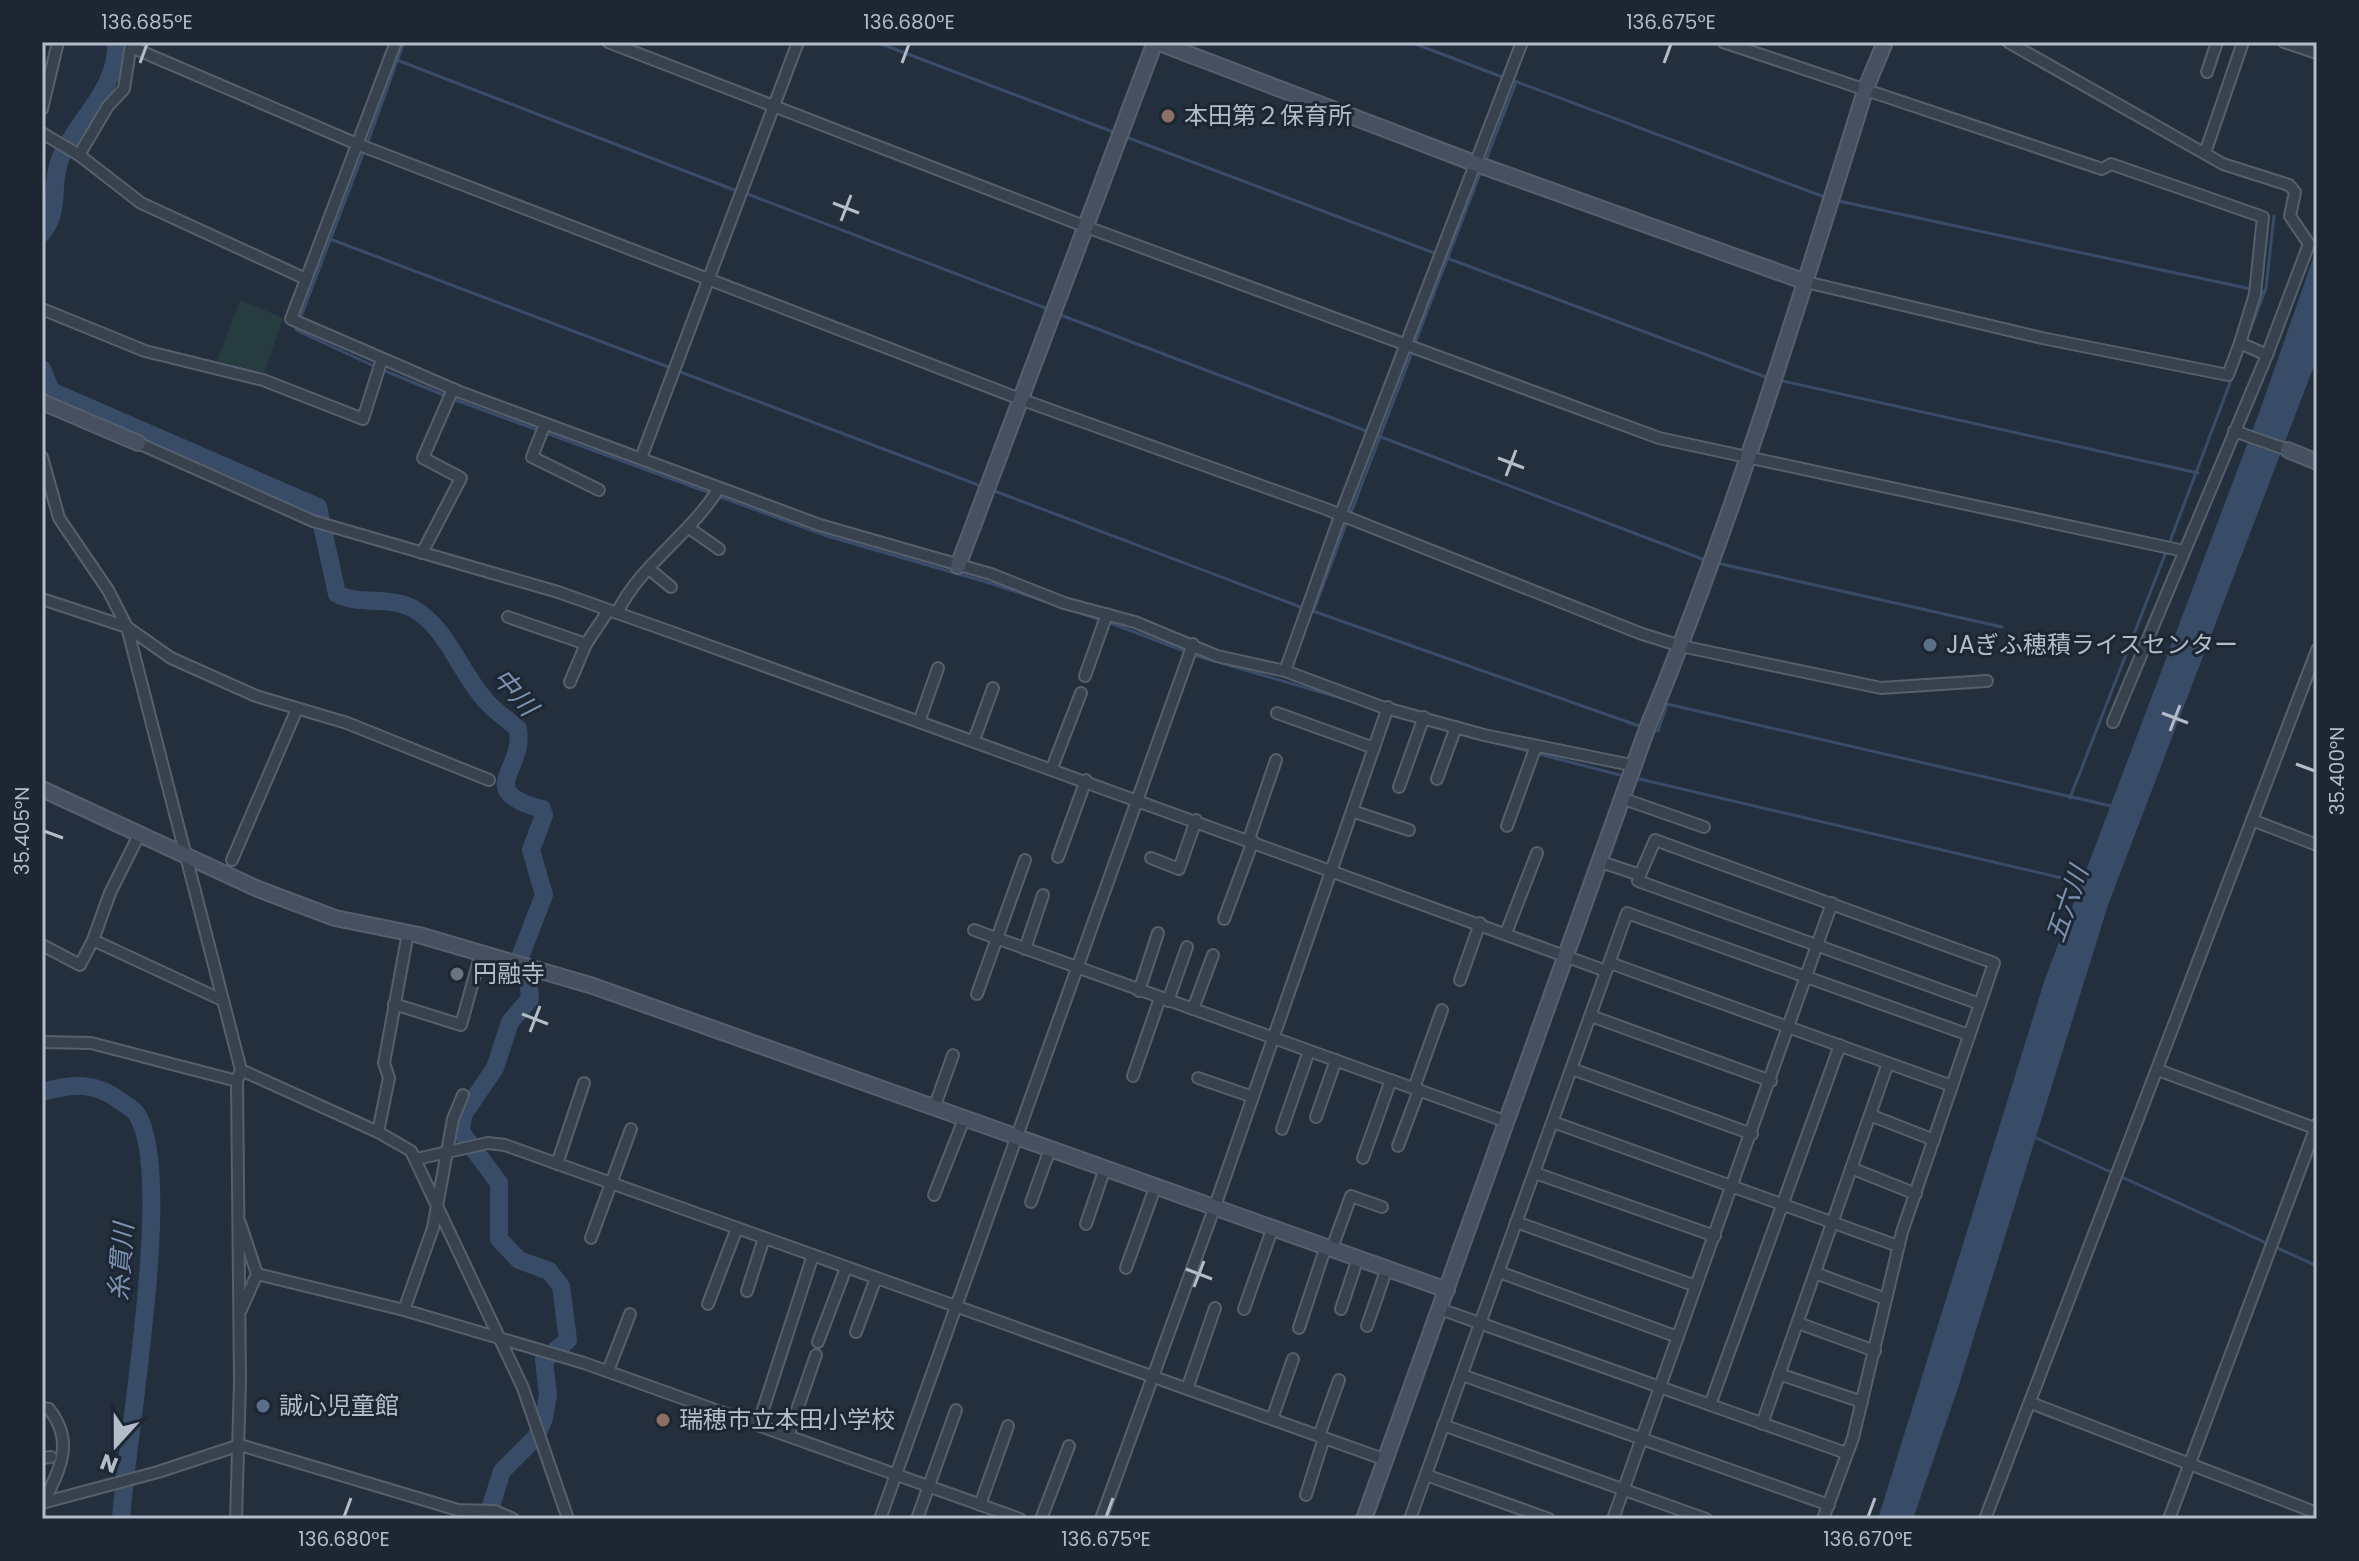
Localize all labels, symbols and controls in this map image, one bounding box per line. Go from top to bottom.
text: 136.685°E [101,8,193,36]
text: 136.680°E [863,8,955,36]
text: 136.675°E [1626,8,1716,36]
place label: 本田第２保育所 [1184,99,1352,132]
marker: 本田第２保育所 [1159,107,1177,125]
place label: JAぎふ穂積ライスセンター [1946,628,2238,661]
marker: JAぎふ穂積ライスセンター [1921,636,1939,654]
water label: 中川 [484,661,548,726]
text: 35.400°N [2323,727,2351,815]
text: 35.405°N [8,787,36,875]
water label: 五六川 [2037,858,2098,947]
place label: 円融寺 [473,957,545,990]
marker: 円融寺 [448,965,466,983]
water label: 糸貫川 [100,1219,142,1302]
place label: 誠心児童館 [279,1389,399,1422]
marker: 誠心児童館 [254,1397,272,1415]
place label: 瑞穂市立本田小学校 [679,1403,895,1436]
north arrow [76,1405,156,1485]
marker: 瑞穂市立本田小学校 [654,1411,672,1429]
text: N [96,1446,122,1481]
text: 136.680°E [298,1525,390,1553]
text: 136.675°E [1061,1525,1151,1553]
text: 136.670°E [1823,1525,1913,1553]

